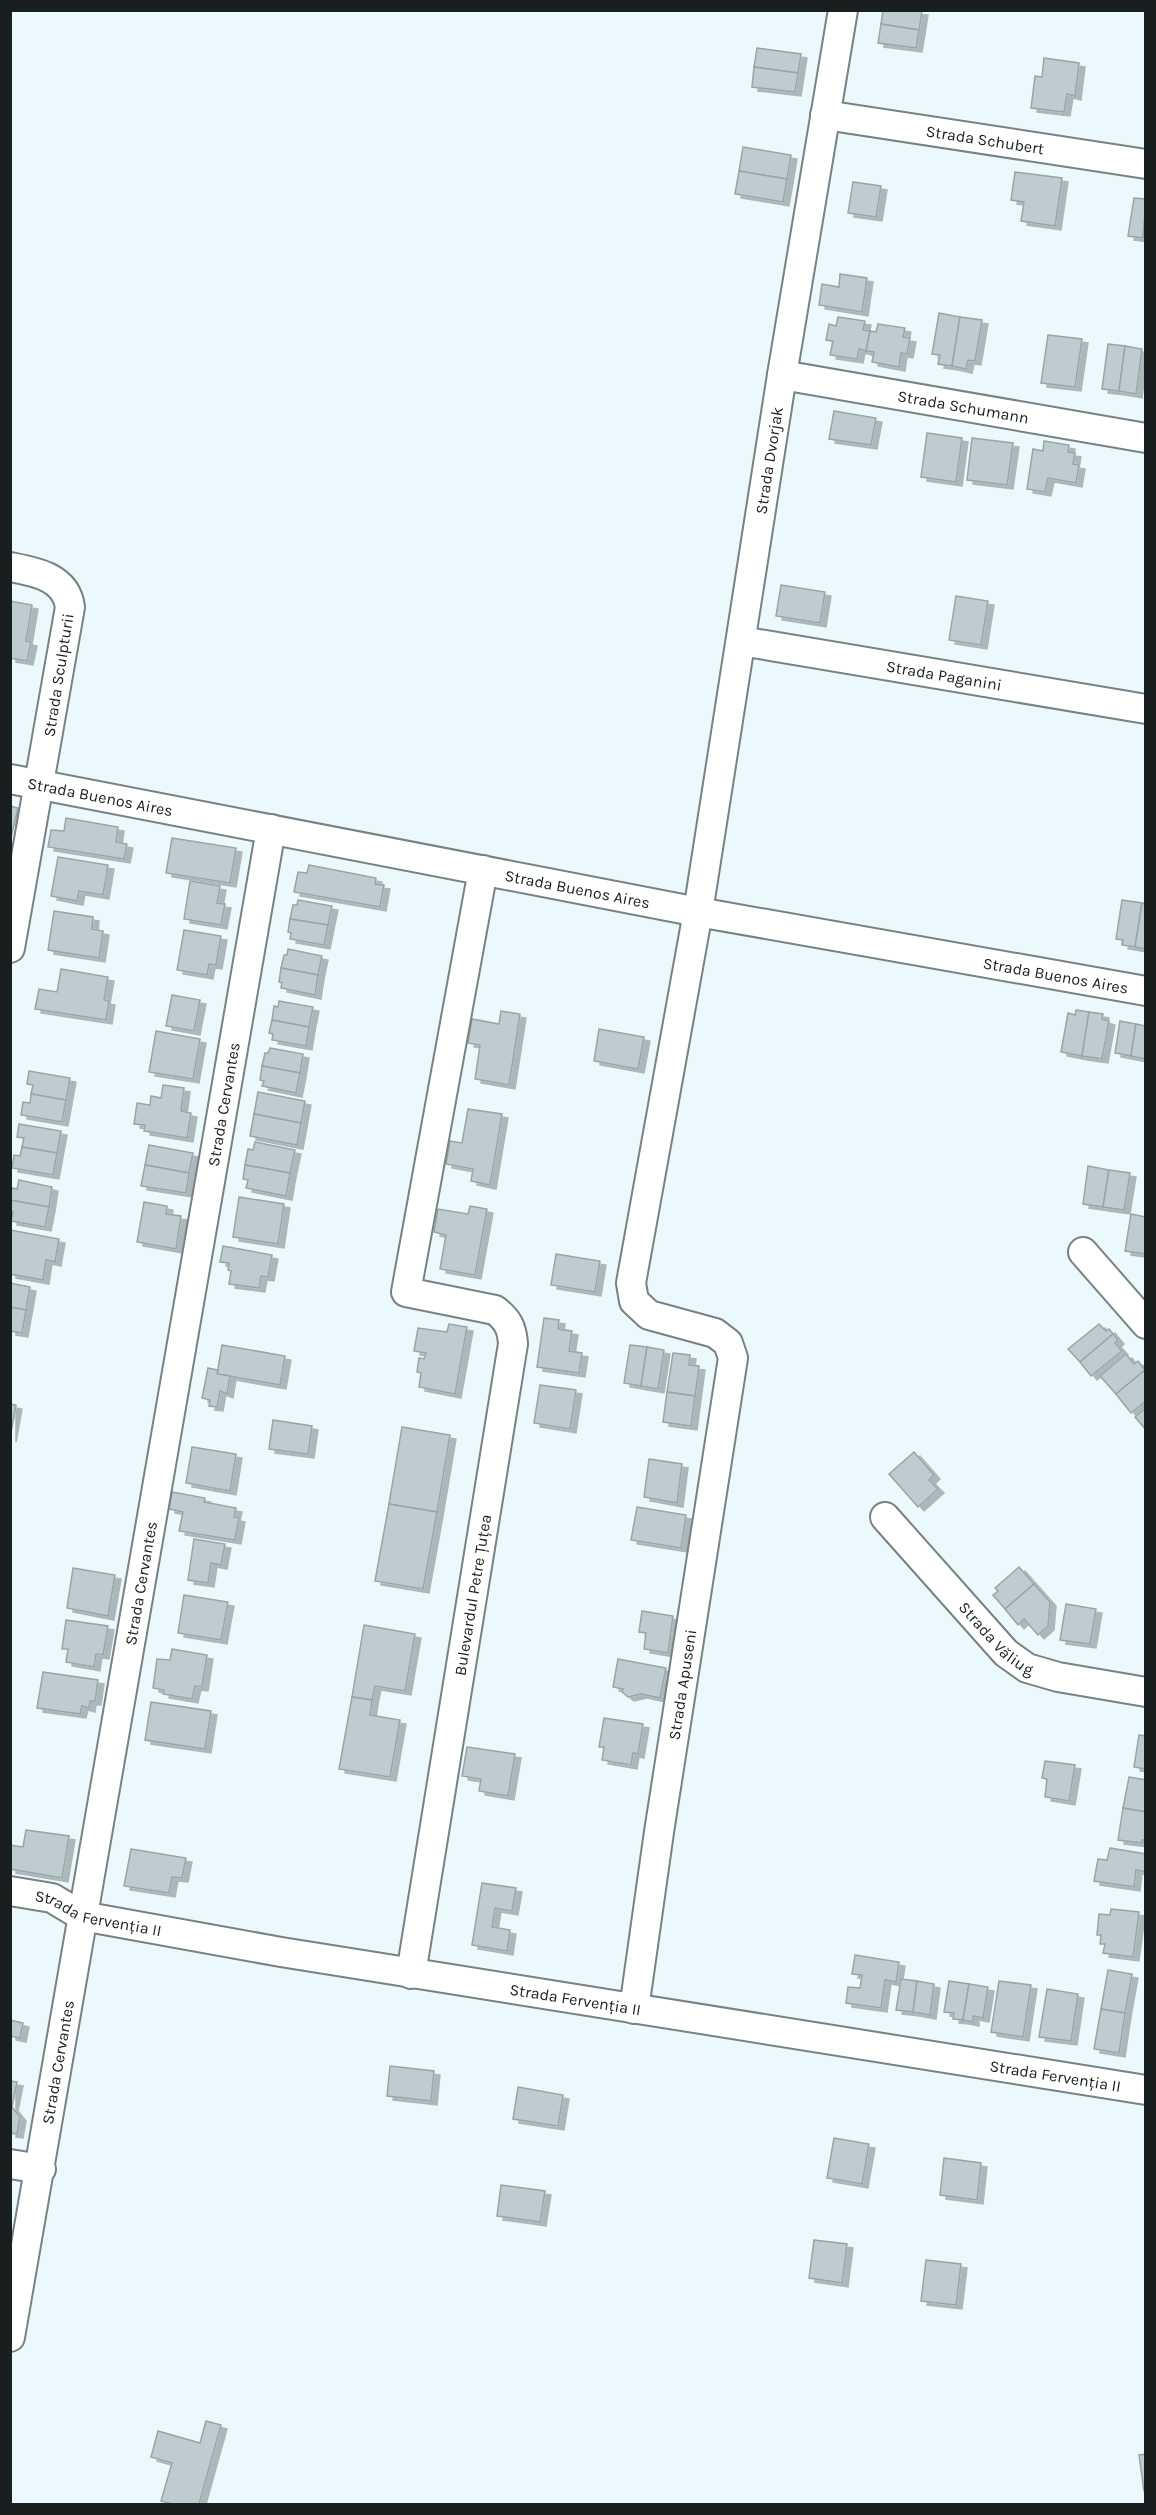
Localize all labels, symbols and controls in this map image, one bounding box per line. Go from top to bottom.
street label: Strada Schubert [925,122,1045,158]
street label: Strada Schumann [896,386,1030,428]
street label: Strada Dvorjak [751,405,787,516]
street label: Strada Sculpturii [39,612,78,738]
street label: Strada Paganini [885,657,1003,695]
street label: Strada Buenos Aires [26,774,174,820]
street label: Strada Buenos Aires [503,866,652,913]
street label: Strada Buenos Aires [981,953,1130,998]
street label: Strada Cervantes [204,1041,244,1168]
street label: Bulevardul Petre Țuțea [450,1513,495,1677]
street label: Strada Cervantes [121,1520,161,1647]
street label: Strada Văliug [955,1598,1035,1679]
street label: Strada Apuseni [665,1628,701,1741]
street label: Strada Fervenția II [34,1886,163,1940]
street label: Strada Fervenția II [508,1980,642,2019]
street label: Strada Cervantes [38,1999,78,2126]
street label: Strada Fervenția II [988,2056,1122,2096]

